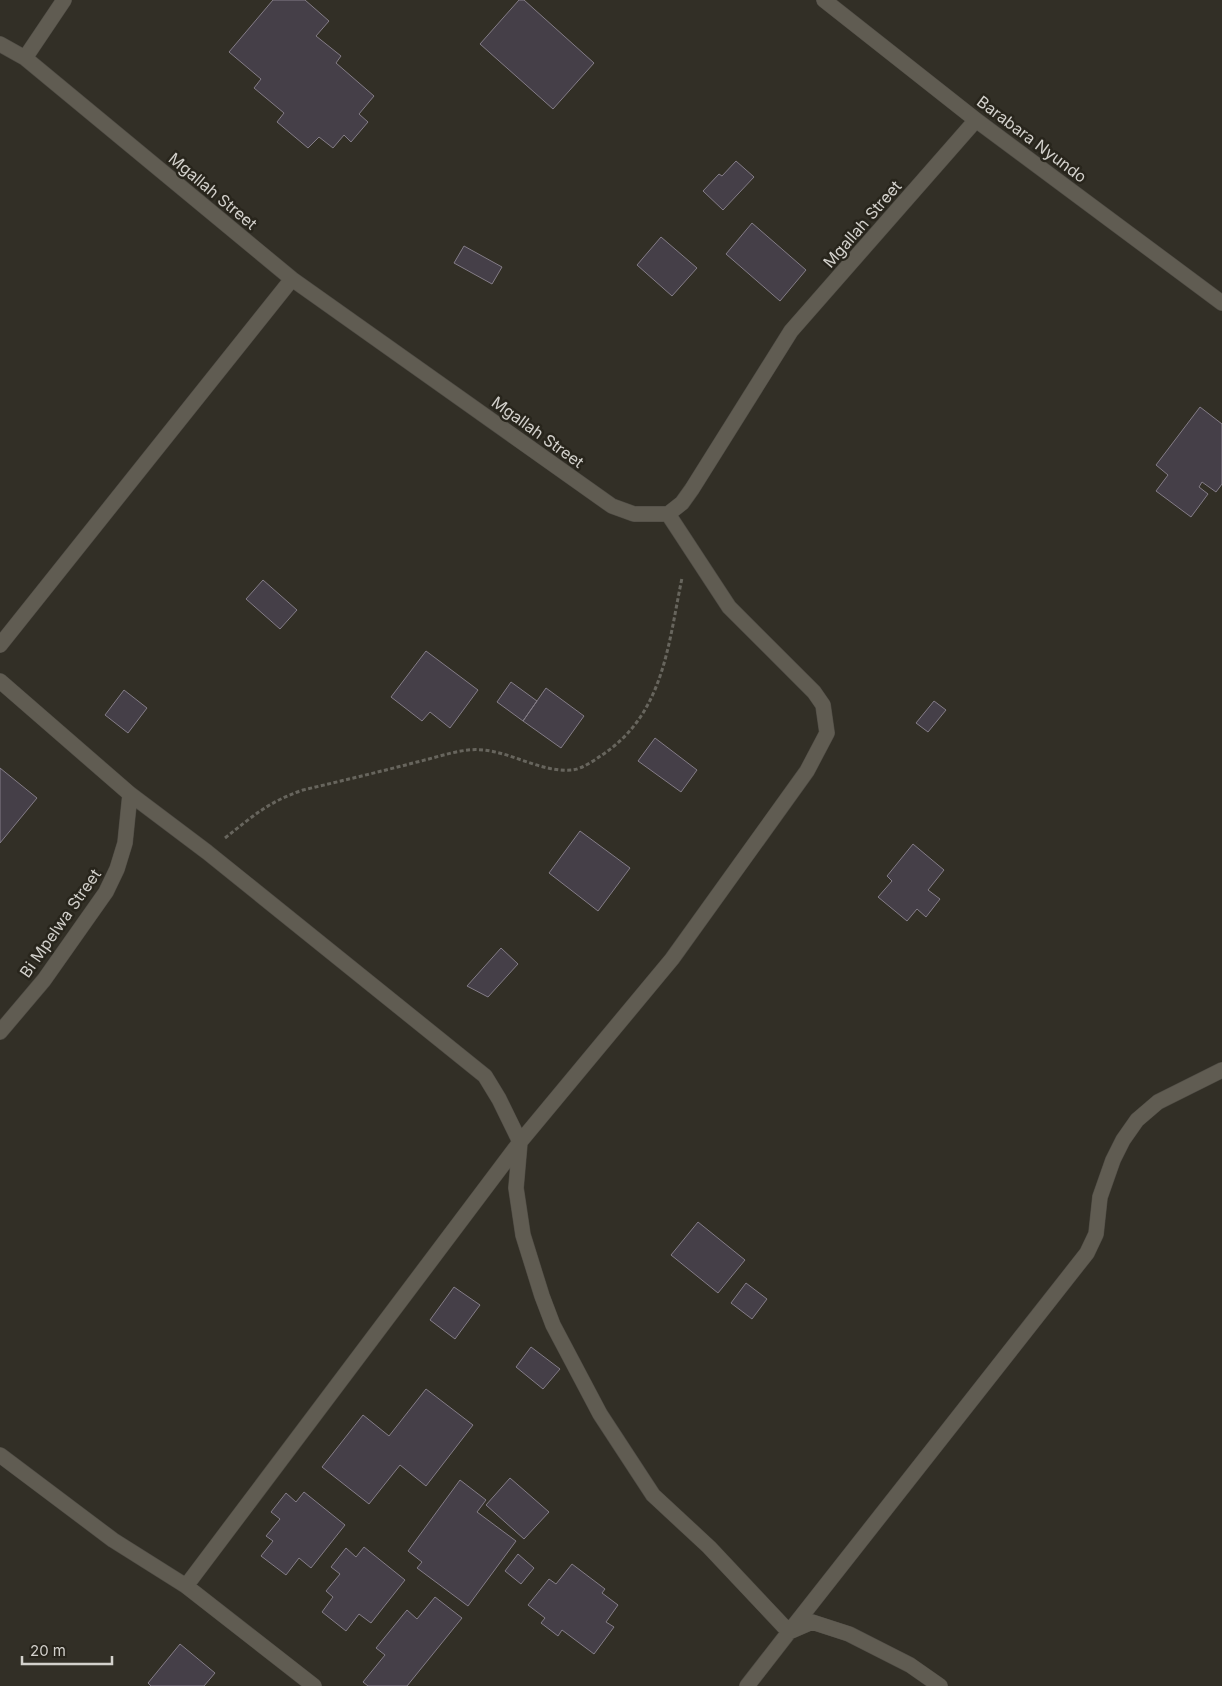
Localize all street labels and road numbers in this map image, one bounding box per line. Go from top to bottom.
street label: Barabara Nyundo [973,91,1091,187]
street label: Mgallah Street [165,148,261,234]
street label: Mgallah Street [819,176,905,272]
street label: Mgallah Street [488,392,588,472]
street label: Bi Mpelwa Street [15,865,105,981]

